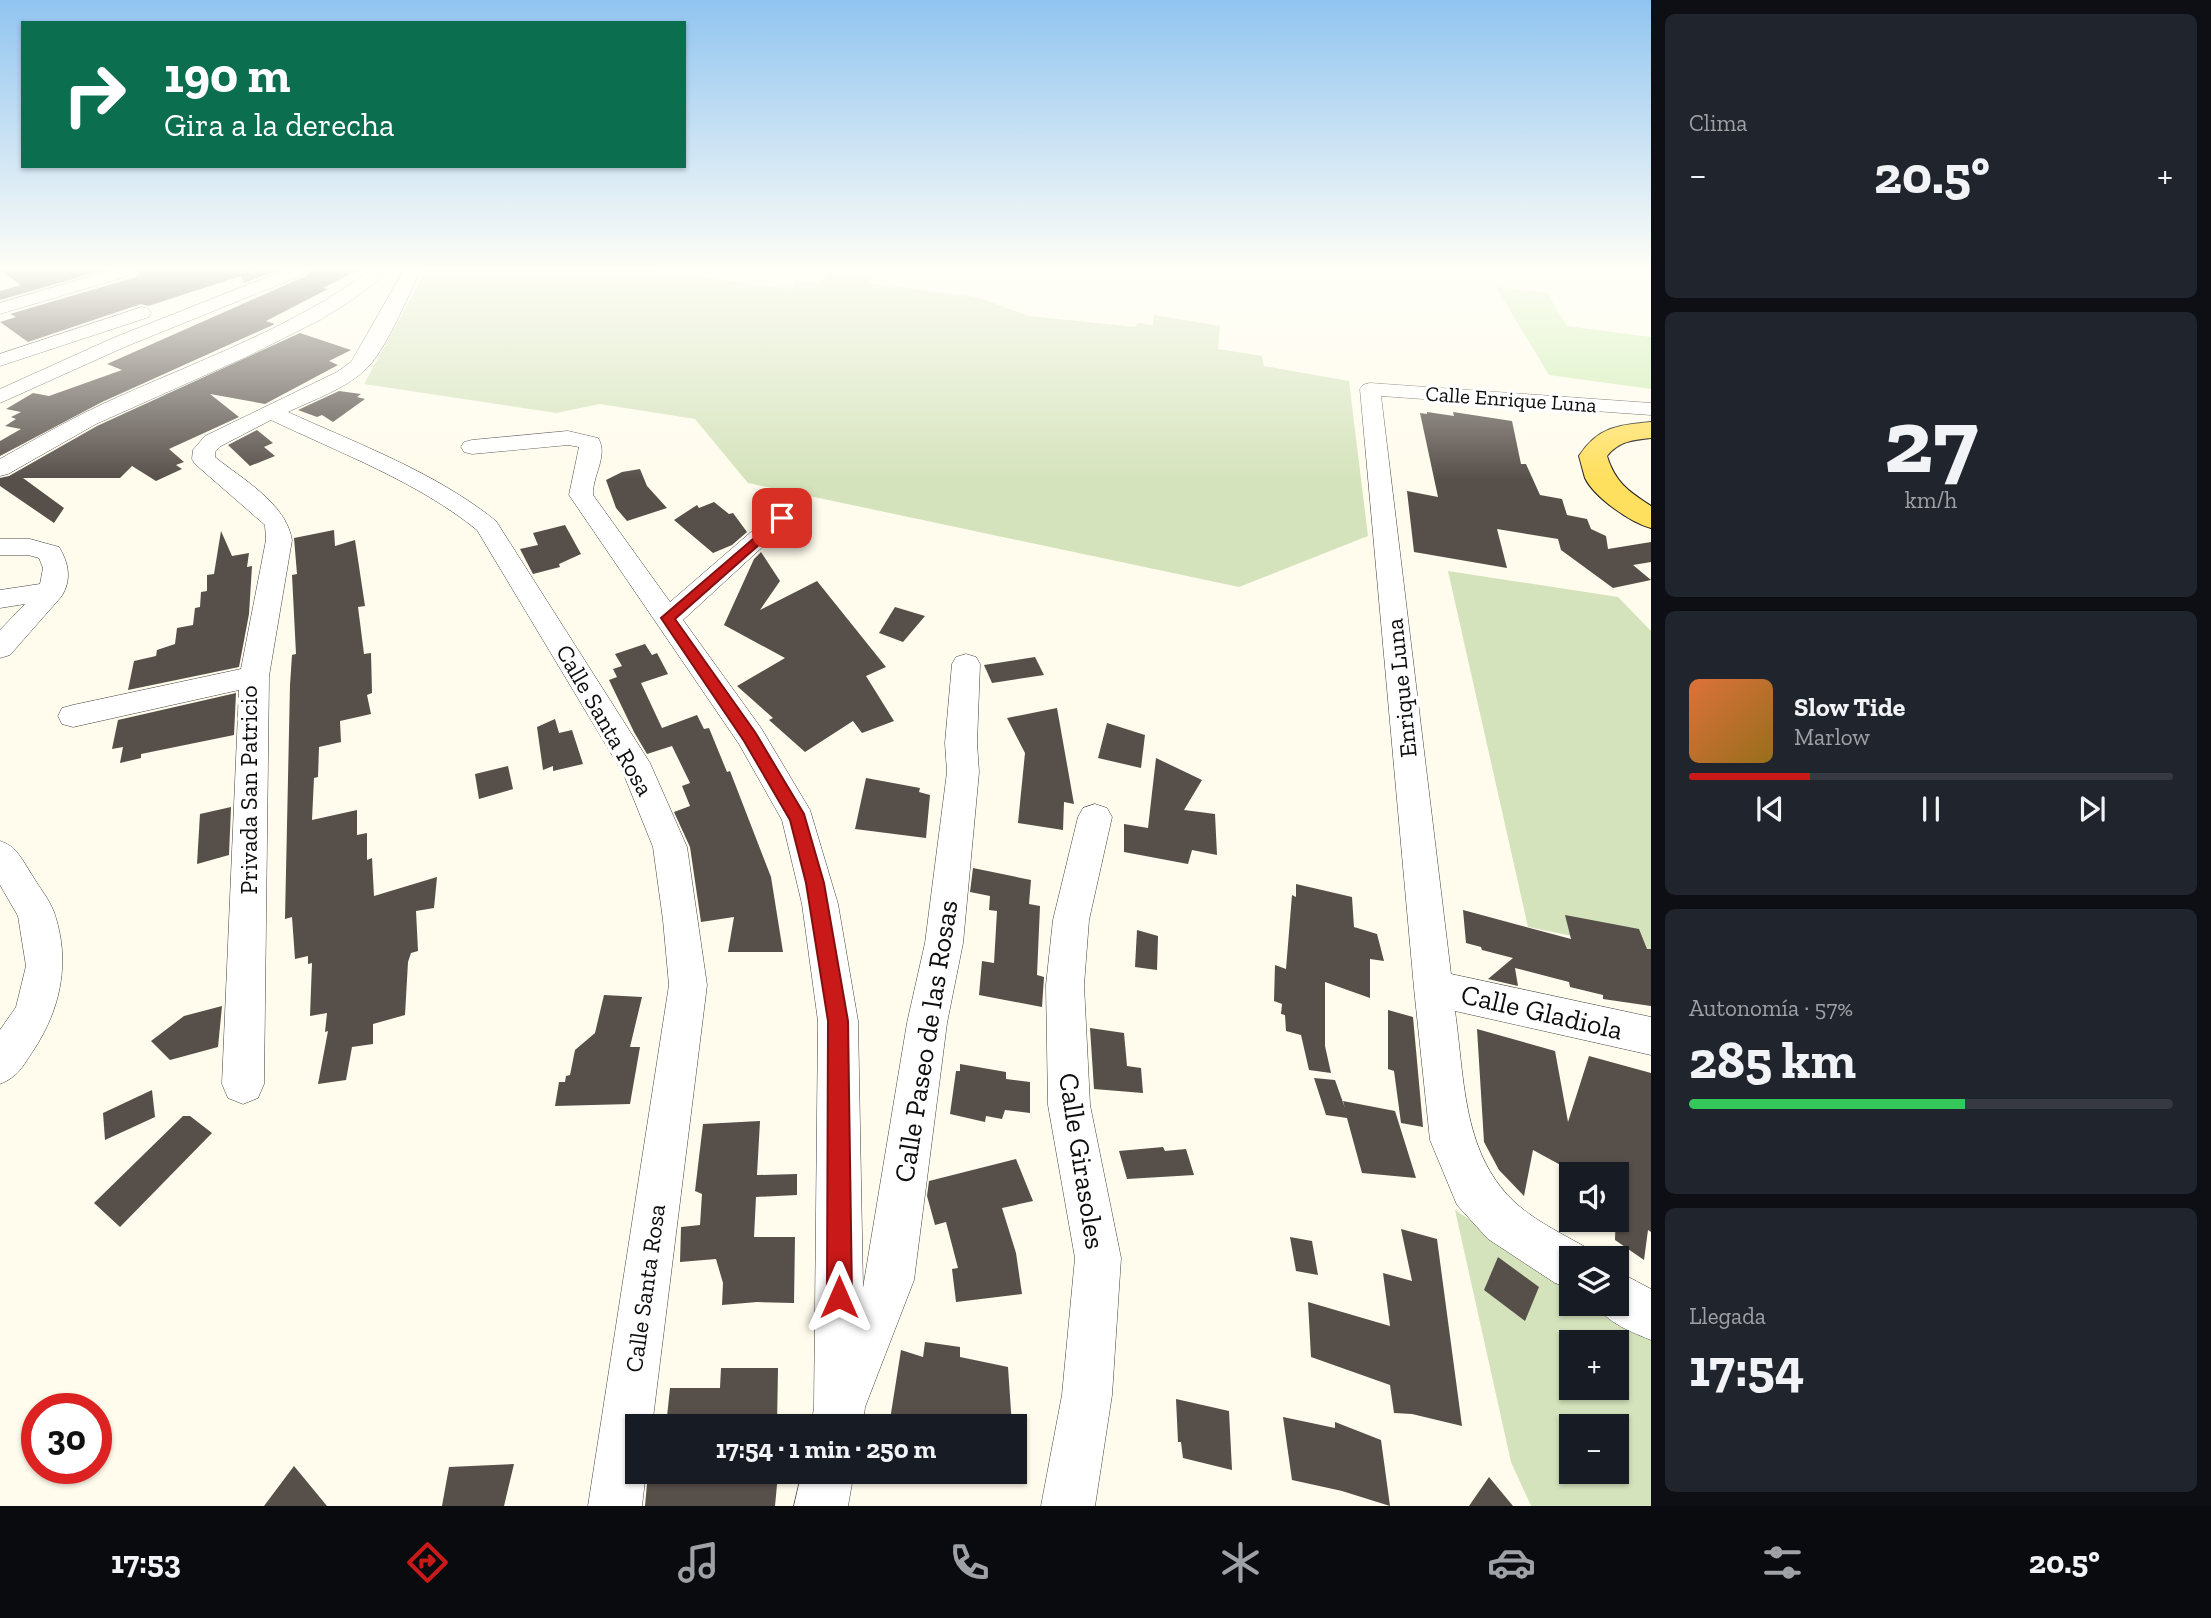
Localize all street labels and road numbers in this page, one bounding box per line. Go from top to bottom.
street label: Calle Enrique Luna [1425,381,1597,417]
street label: Enrique Luna [1379,617,1423,759]
street label: Calle Santa Rosa [550,639,660,801]
street label: Privada San Patricio [234,686,263,894]
street label: Calle Paseo de las Rosas [887,897,965,1185]
street label: Calle Gladiola [1458,977,1627,1047]
street label: Calle Girasoles [1052,1071,1112,1251]
street label: Calle Santa Rosa [619,1202,671,1374]

